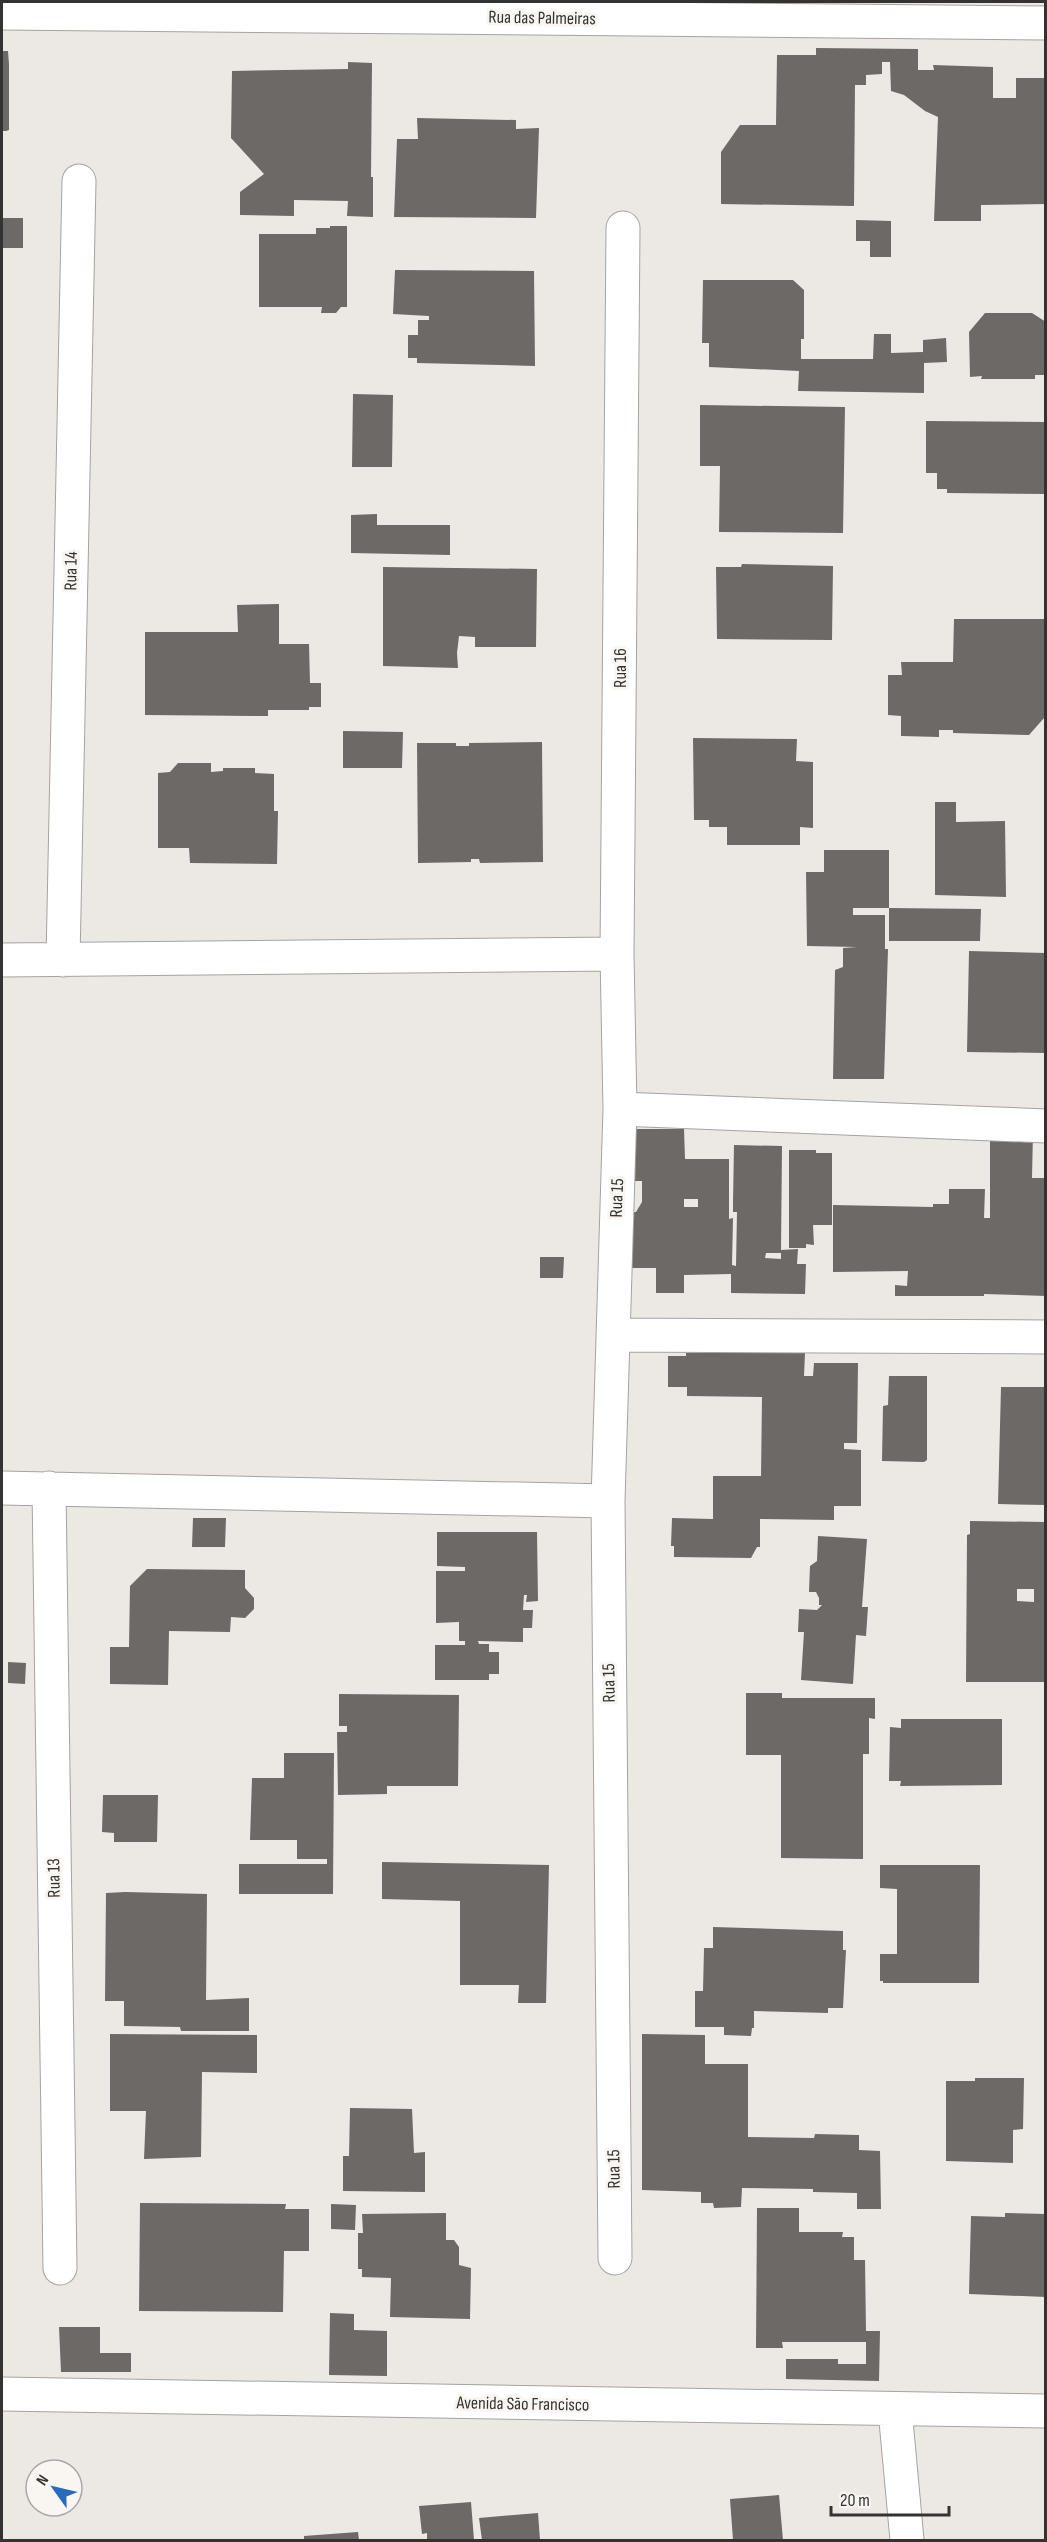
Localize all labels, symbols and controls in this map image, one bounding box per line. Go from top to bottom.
street label: Rua das Palmeiras [488,7,596,29]
street label: Rua 14 [60,551,82,591]
street label: Rua 16 [610,648,631,688]
street label: Rua 15 [606,1178,628,1218]
street label: Rua 15 [598,1663,620,1703]
street label: Rua 13 [43,1858,65,1898]
street label: Rua 15 [603,2149,625,2189]
street label: Avenida São Francisco [455,2392,590,2416]
north arrow [24,2458,84,2518]
text: N [33,2472,53,2489]
scale bar [831,2479,950,2517]
text: 20 m [840,2490,870,2511]

